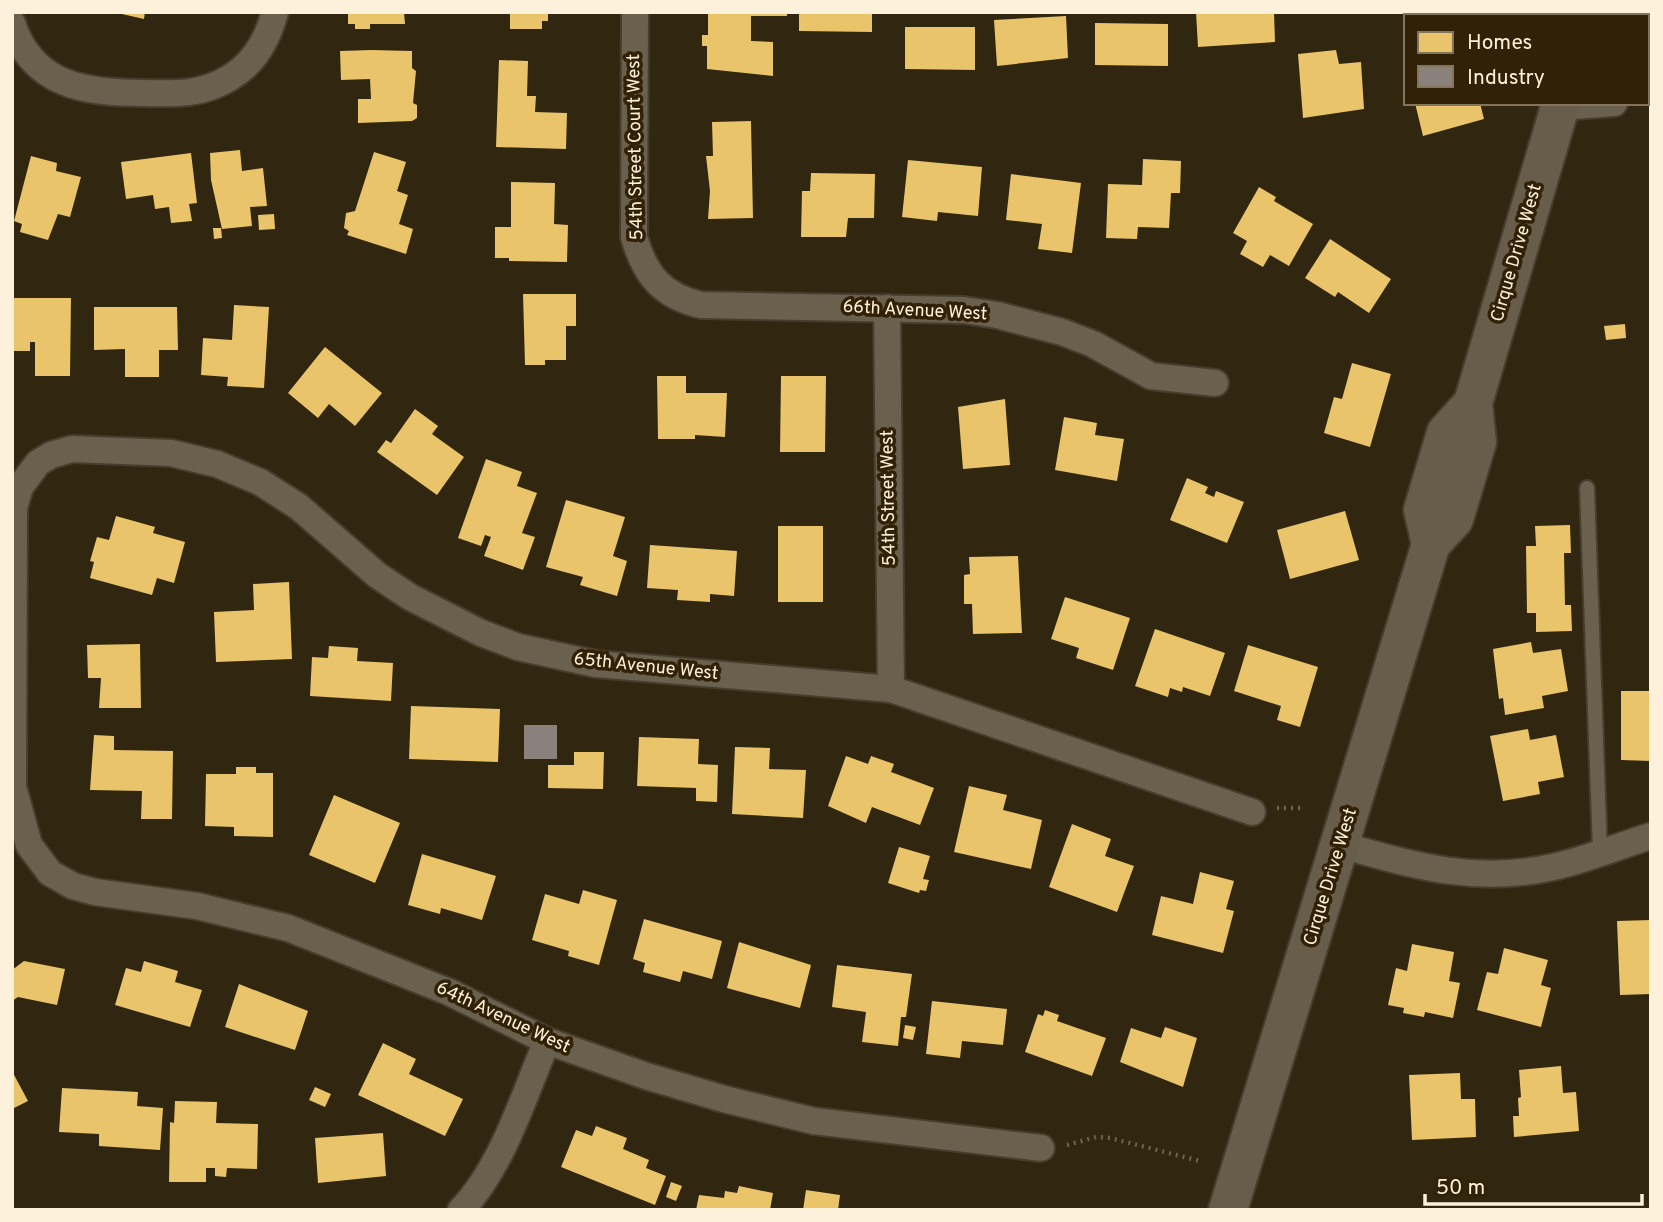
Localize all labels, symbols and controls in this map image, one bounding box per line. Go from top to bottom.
legend [1404,14,1649,105]
text: Homes [1467,30,1532,57]
street label: 54th Street Court West [623,53,649,241]
text: Industry [1467,65,1545,92]
street label: Cirque Drive West [1486,181,1548,325]
street label: 66th Avenue West [842,296,988,326]
street label: 54th Street West [876,430,902,566]
street label: 65th Avenue West [573,648,719,686]
street label: Cirque Drive West [1299,805,1363,949]
street label: 64th Avenue West [432,977,574,1059]
scale bar [1425,1162,1642,1206]
text: 50 m [1436,1175,1485,1202]

